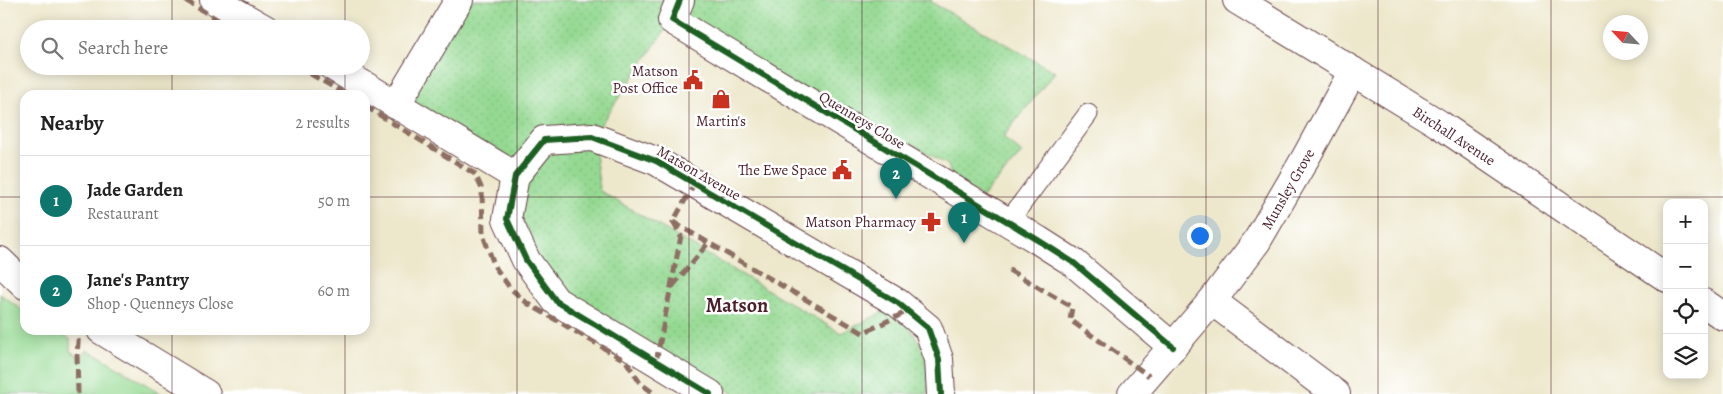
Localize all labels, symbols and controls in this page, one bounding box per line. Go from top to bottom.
north arrow [1603,15,1648,60]
search box [20,20,370,75]
icon: search [38,34,66,62]
text: Search here [78,35,168,61]
place label: Matson Post Office [612,61,678,98]
public building icon: Matson Post Office [682,69,704,91]
street label: Quenneys Close [815,86,909,154]
shop icon: Martin's [710,88,732,110]
street label: Birchall Avenue [1409,102,1499,170]
text: Nearby [40,109,103,137]
place label: Martin's [696,111,746,131]
text: 2 results [295,112,350,134]
street label: Matson Avenue [653,141,745,205]
street label: Munsley Grove [1257,145,1319,233]
pin: 2 [880,158,912,199]
public building icon: The Ewe Space [831,159,853,181]
place label: The Ewe Space [738,160,827,180]
text: Jade Garden [87,177,183,203]
text: 1 [53,190,59,212]
text: 50 m [318,190,350,212]
map controls [1663,199,1708,379]
button: + [1663,199,1708,244]
pin: 1 [948,202,980,243]
text: Restaurant [87,203,159,225]
pharmacy icon: Matson Pharmacy [920,211,942,233]
place label: Matson Pharmacy [805,212,916,232]
your location [1187,223,1213,249]
button: − [1663,244,1708,289]
text: Jane's Pantry [87,267,189,293]
text: 2 [52,280,60,302]
text: 60 m [318,280,350,302]
button: locate [1663,289,1708,334]
district label: Matson [706,292,768,319]
text: Shop · Quenneys Close [87,293,234,315]
button: layers [1663,334,1708,379]

